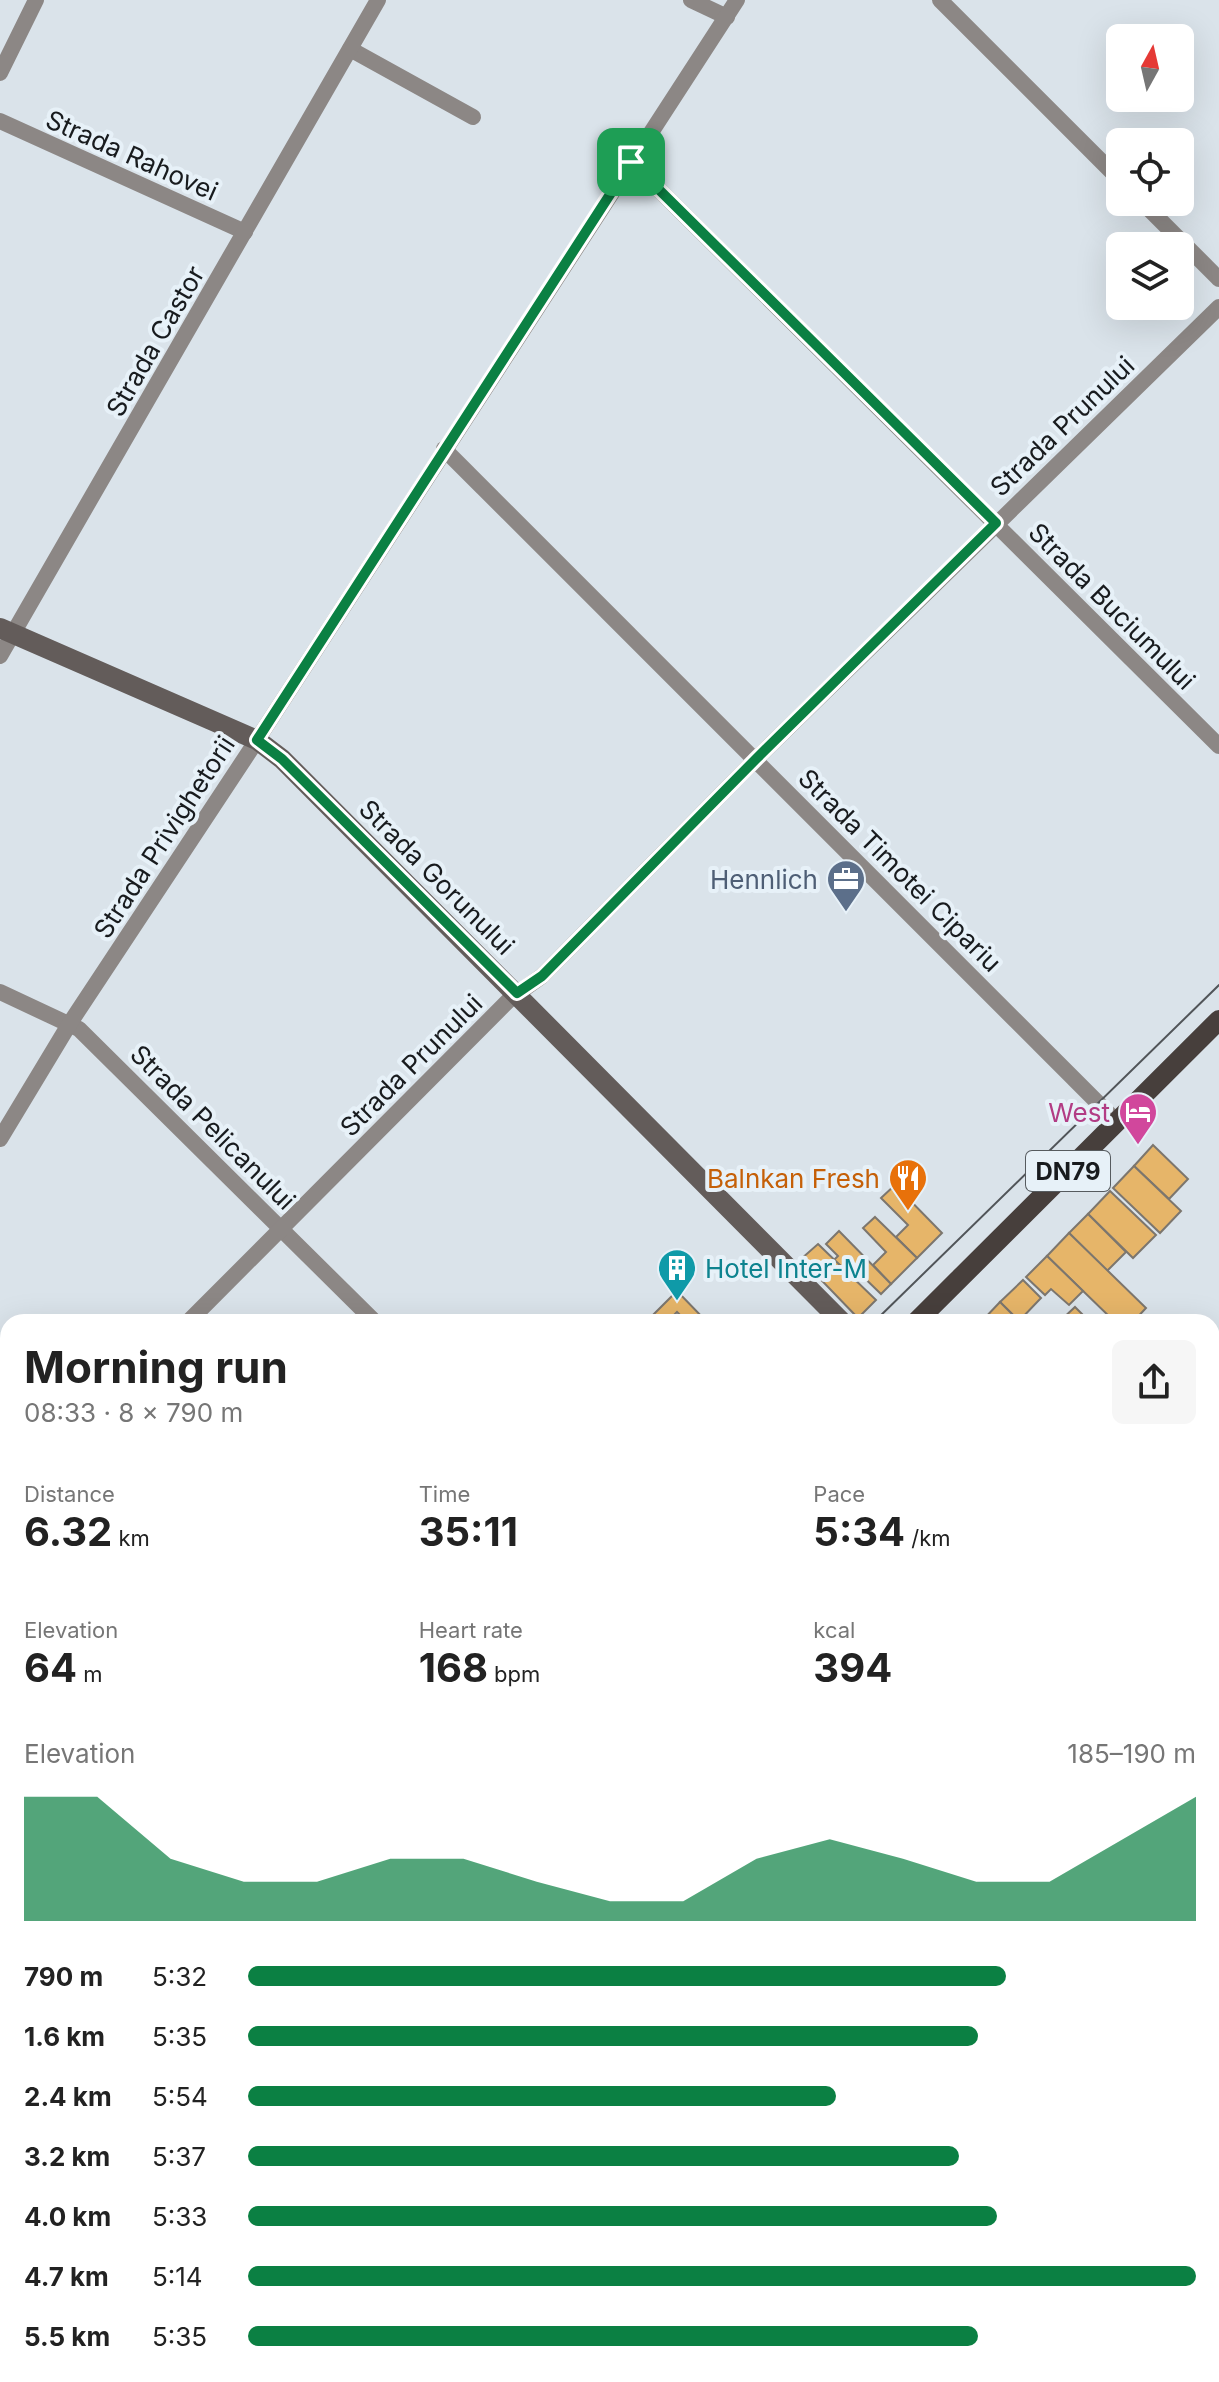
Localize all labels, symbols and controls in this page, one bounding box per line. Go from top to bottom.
north arrow [1106,24,1194,112]
map controls [1106,24,1194,320]
street label: Strada Rahovei [41,103,223,207]
pin [597,128,665,196]
button: locate [1106,128,1194,216]
icon: arrive [609,140,653,184]
button: layers [1106,232,1194,320]
street label: Strada Castor [99,260,211,422]
street label: Strada Prunului [984,350,1140,502]
street label: Strada Buciumului [1022,516,1202,696]
street label: Strada Privighetorii [87,730,241,944]
street label: Strada Timotei Cipariu [792,762,1008,978]
street label: Strada Gorunului [353,793,521,961]
office icon: Hennlich [825,858,867,913]
place label: Hennlich [710,864,818,895]
street label: Strada Prunului [334,988,488,1142]
street label: Strada Pelicanului [124,1038,302,1216]
hotel icon: West [1117,1091,1159,1146]
place label: West [1048,1097,1110,1128]
road number: DN79 [1026,1151,1110,1191]
restaurant icon: Balnkan Fresh [887,1157,929,1212]
place label: Balnkan Fresh [707,1163,880,1194]
building icon: Hotel Inter-M [656,1247,698,1302]
place label: Hotel Inter-M [705,1253,867,1284]
text: Morning run [24,1340,288,1394]
button: share [1112,1340,1196,1424]
text: 08:33 · 8 × 790 m [24,1397,243,1428]
text: Distance [24,1481,115,1507]
text: Time [419,1481,470,1507]
text: Pace [813,1481,865,1507]
text: 6.32 [24,1507,112,1556]
text: 35:11 [419,1507,518,1556]
text: 5:34 [813,1507,905,1556]
text: km [112,1525,150,1551]
text: /km [905,1525,951,1551]
text: Elevation [24,1617,118,1643]
text: Heart rate [419,1617,523,1643]
text: kcal [813,1617,855,1643]
text: 64 [24,1643,77,1692]
text: 168 [419,1643,488,1692]
text: 394 [813,1643,892,1692]
text: m [77,1661,103,1687]
text: bpm [488,1661,540,1687]
text: Elevation [24,1738,135,1769]
text: 185–190 m [1067,1738,1196,1769]
text: 790 m [24,1961,103,1992]
text: 5:32 [152,1961,207,1992]
text: 1.6 km [24,2021,105,2052]
text: 5:35 [152,2021,207,2052]
text: 2.4 km [24,2081,112,2112]
text: 5:54 [152,2081,208,2112]
text: 3.2 km [24,2141,110,2172]
text: 5:37 [152,2141,206,2172]
text: 4.0 km [24,2201,111,2232]
text: 5:33 [152,2201,207,2232]
text: 4.7 km [24,2261,109,2292]
text: 5:14 [152,2261,203,2292]
text: 5.5 km [24,2321,110,2352]
text: 5:35 [152,2321,207,2352]

